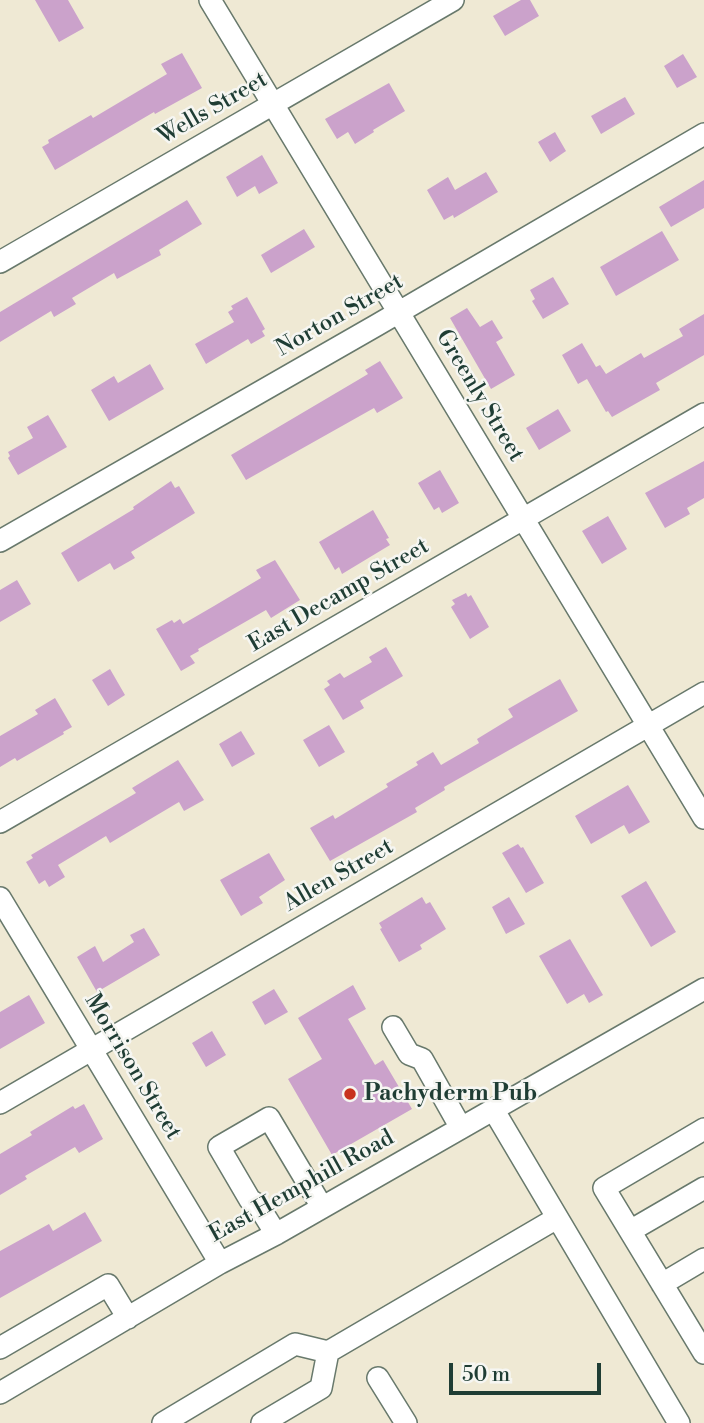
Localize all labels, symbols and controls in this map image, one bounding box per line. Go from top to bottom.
street label: Wells Street [153,67,273,151]
street label: Norton Street [272,269,408,363]
street label: Greenly Street [429,325,529,467]
street label: East Decamp Street [244,533,434,659]
street label: Allen Street [279,834,399,918]
street label: Morrison Street [78,989,186,1145]
place label: Pachyderm Pub [364,1080,537,1108]
marker: Pachyderm Pub [342,1086,358,1102]
street label: East Hemphill Road [205,1125,399,1249]
scale bar [452,1350,604,1394]
text: 50 m [462,1362,510,1388]

